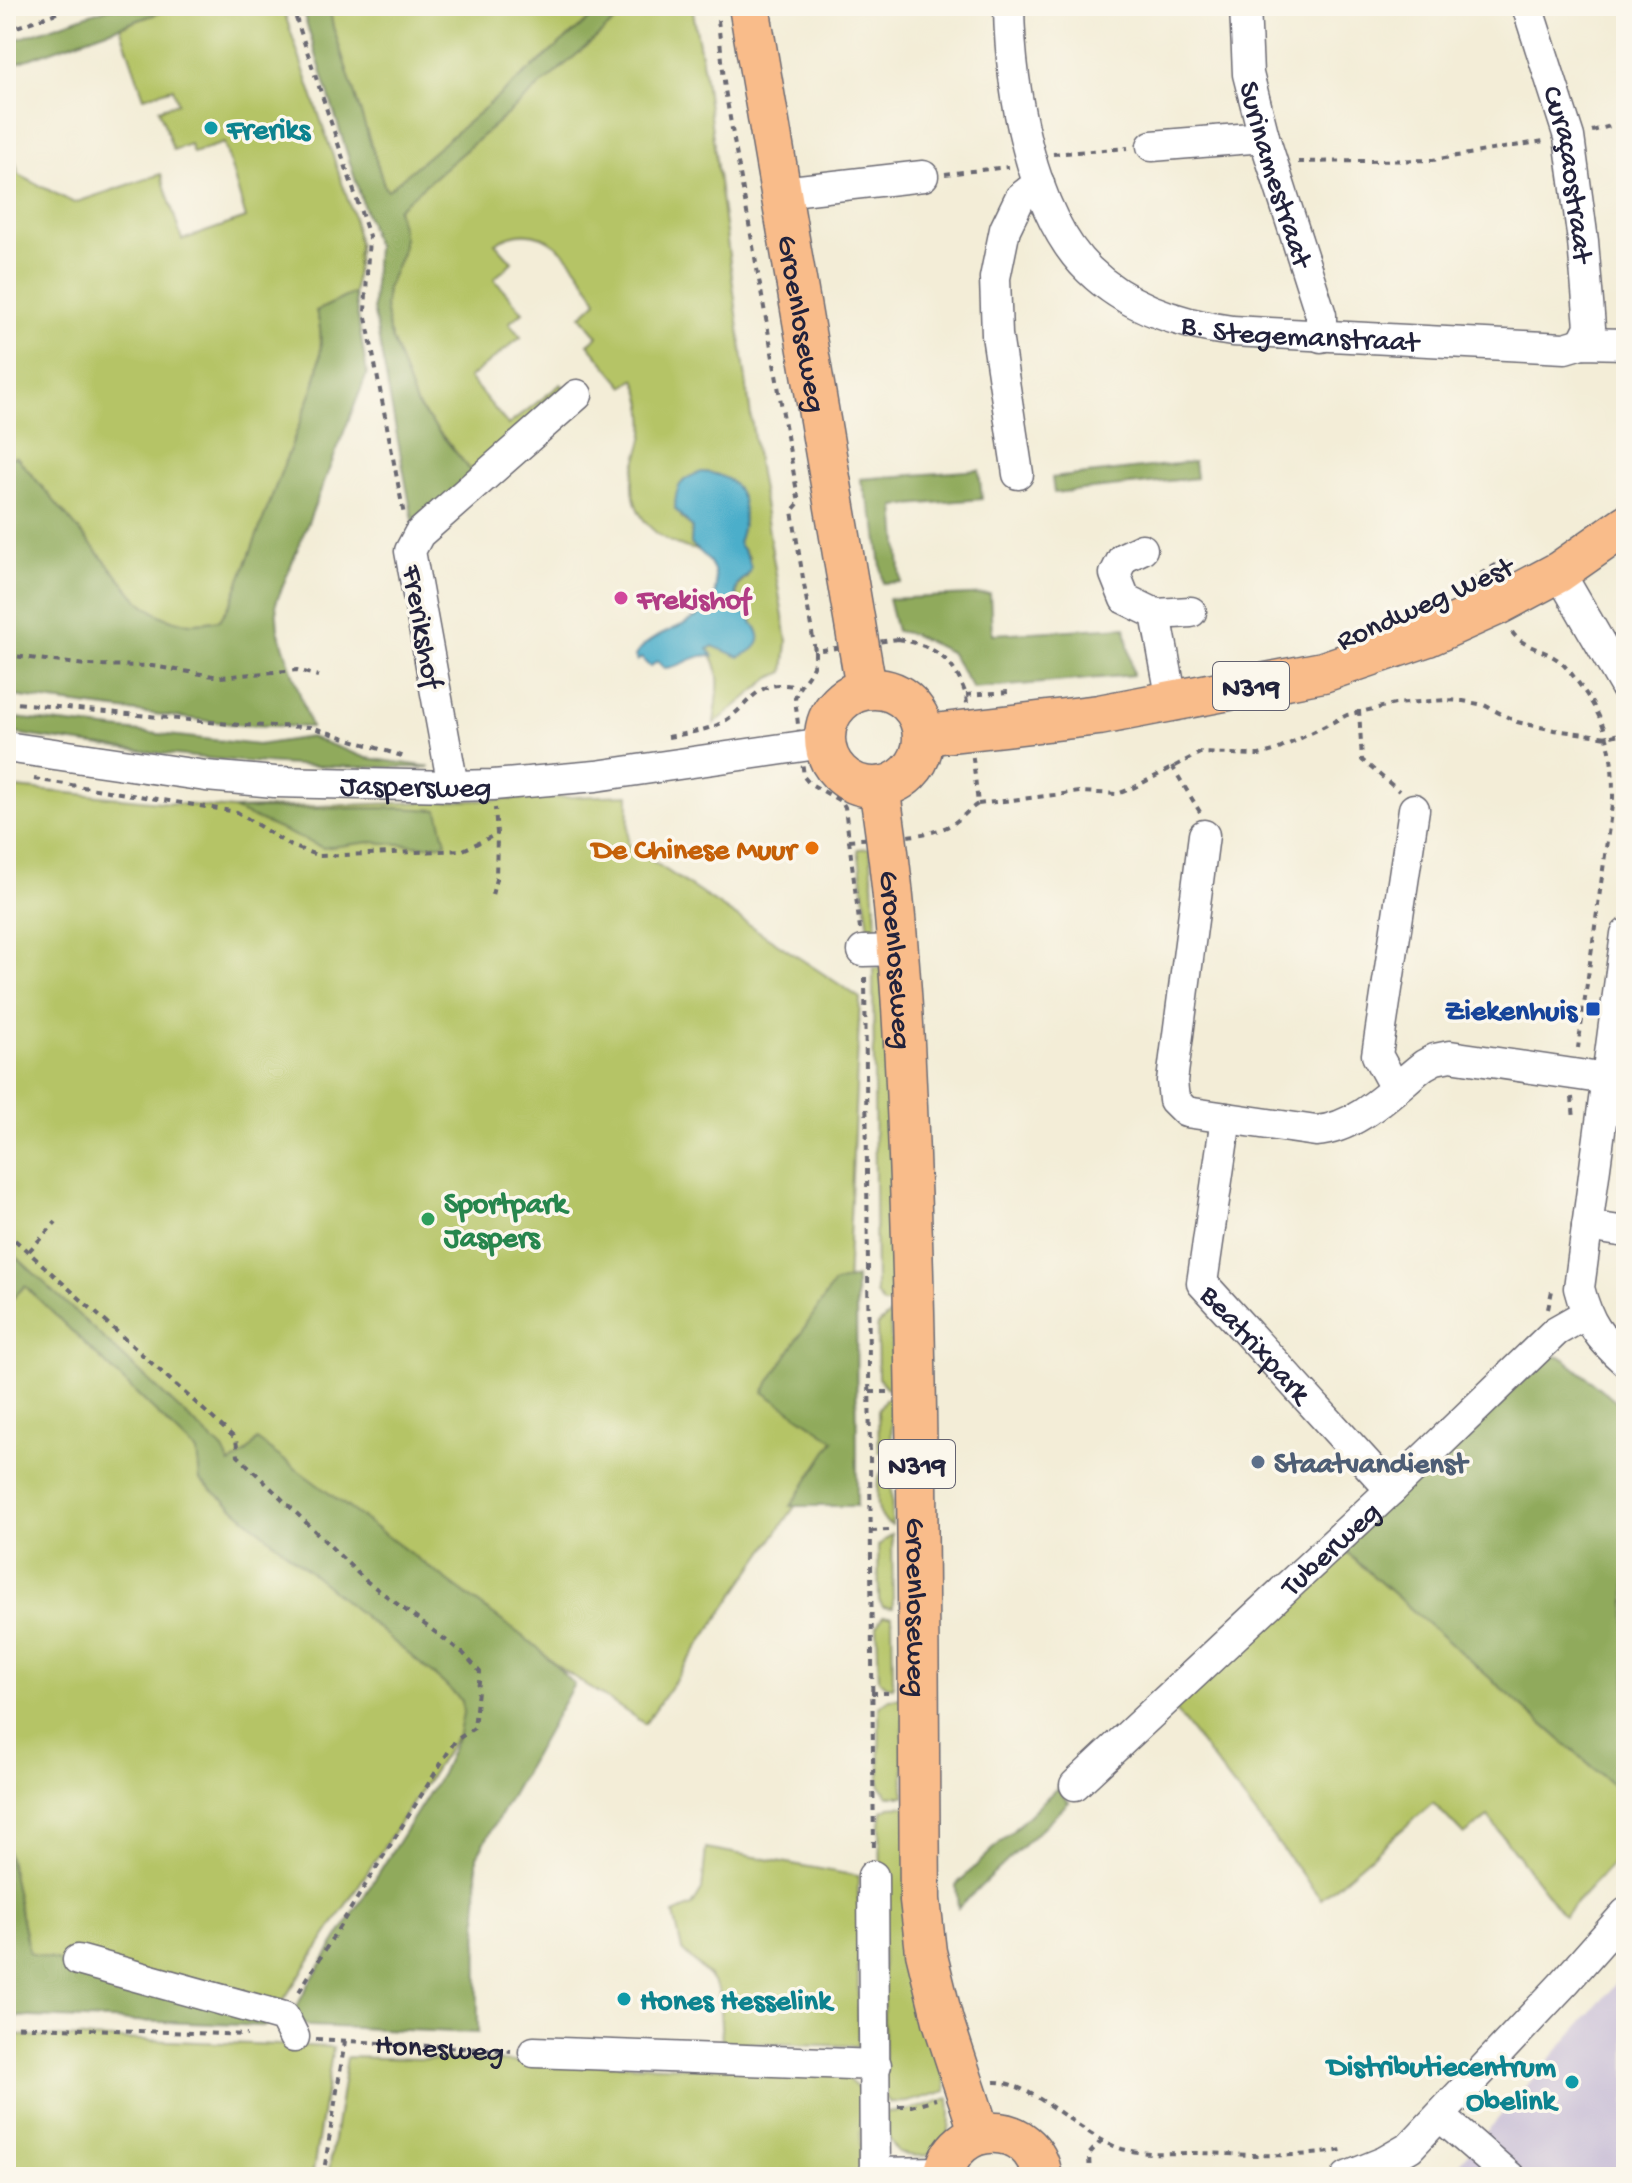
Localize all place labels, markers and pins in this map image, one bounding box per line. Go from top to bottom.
place label: Freriks [226,115,312,150]
marker: Freriks [202,119,220,137]
place label: Frekishof [636,585,753,620]
marker: Frekishof [612,589,630,607]
place label: De Chinese Muur [589,835,799,870]
marker: De Chinese Muur [803,839,821,857]
place label: Ziekenhuis [1445,996,1579,1031]
marker: Ziekenhuis [1584,1000,1602,1018]
place label: Sportpark Jaspers [443,1189,570,1258]
marker: Sportpark Jaspers [419,1210,437,1228]
place label: Staatvandienst [1274,1449,1470,1484]
marker: Staatvandienst [1249,1453,1267,1471]
place label: Hones Hesselink [640,1986,835,2021]
marker: Hones Hesselink [615,1990,633,2008]
place label: Distributiecentrum Obelink [1324,2052,1560,2121]
marker: Distributiecentrum Obelink [1563,2073,1581,2091]

